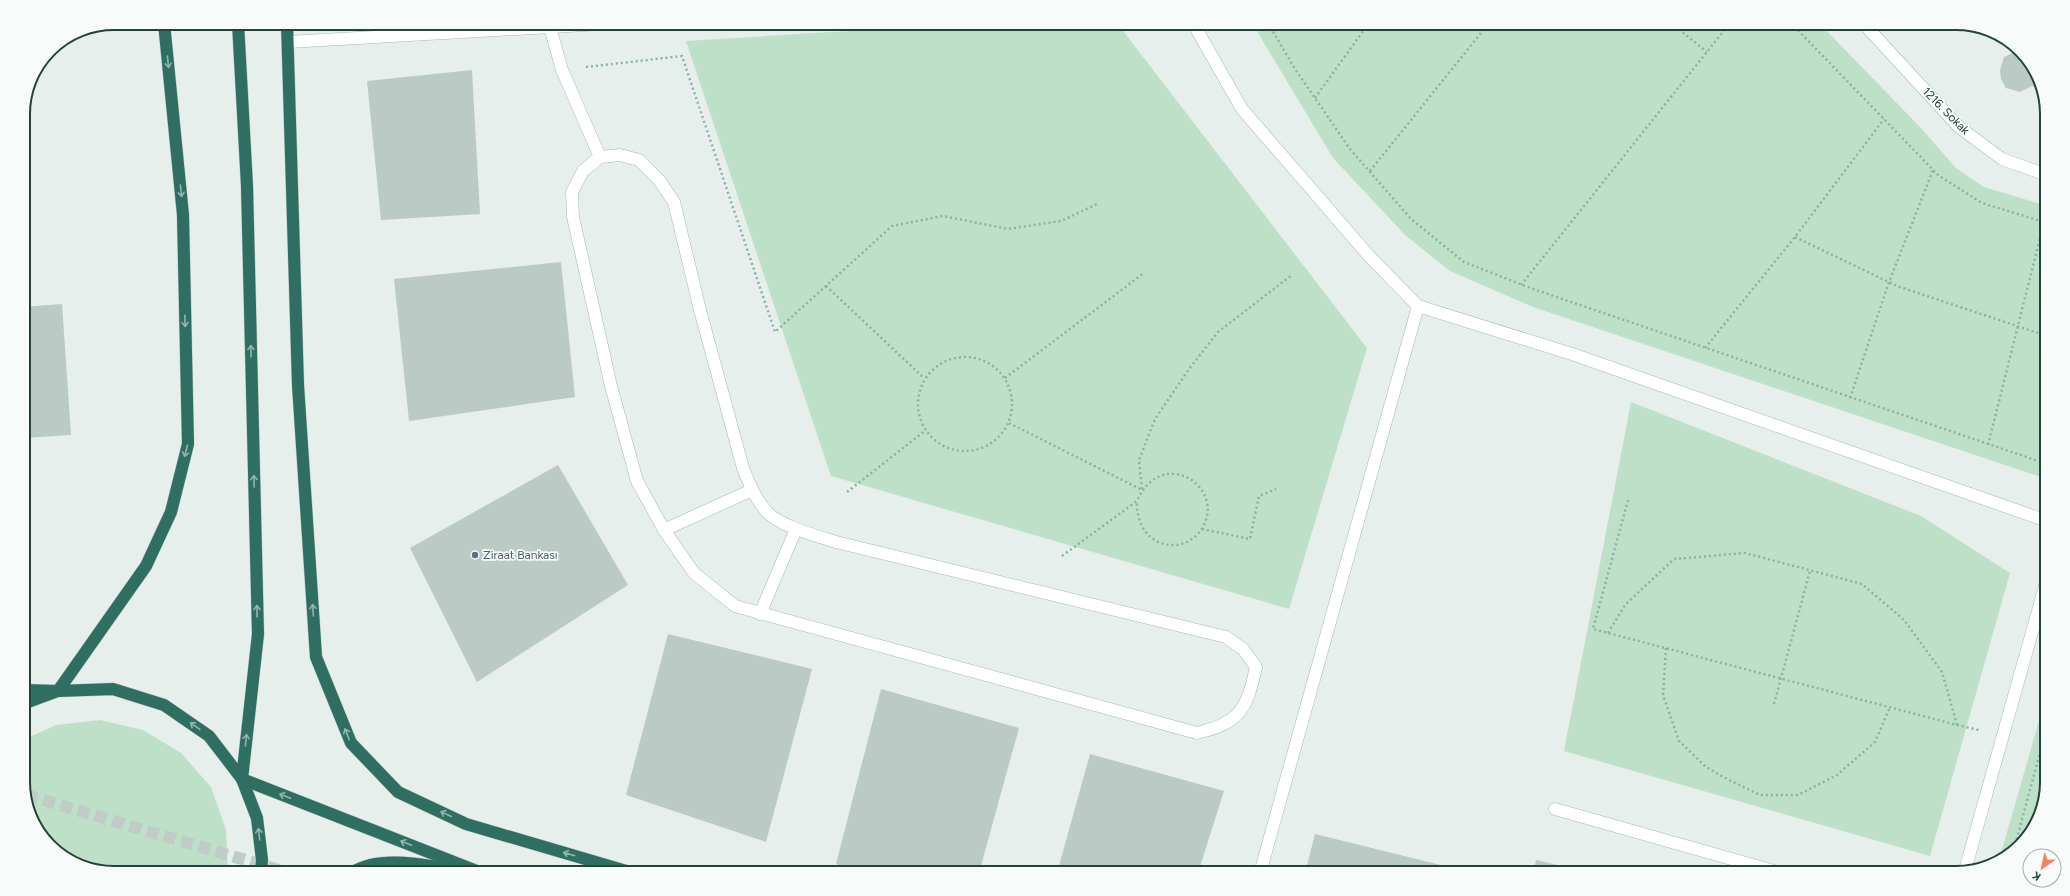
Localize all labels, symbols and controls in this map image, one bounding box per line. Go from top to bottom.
one-way arrow [164,55,171,68]
street label: 1216. Sokak [1920,85,1973,138]
one-way arrow [177,184,184,197]
one-way arrow [181,314,189,327]
one-way arrow [247,345,254,358]
one-way arrow [182,444,190,457]
one-way arrow [250,475,258,488]
place label: Ziraat Bankası [483,548,558,562]
marker: Ziraat Bankası [470,550,480,560]
one-way arrow [310,604,317,617]
one-way arrow [253,605,261,618]
one-way arrow [190,722,201,730]
one-way arrow [343,728,351,740]
one-way arrow [243,734,250,747]
one-way arrow [280,791,292,799]
one-way arrow [440,810,452,817]
one-way arrow [256,828,263,841]
one-way arrow [401,839,413,847]
north arrow [2022,848,2062,888]
one-way arrow [563,850,576,857]
text: K [2029,868,2043,883]

